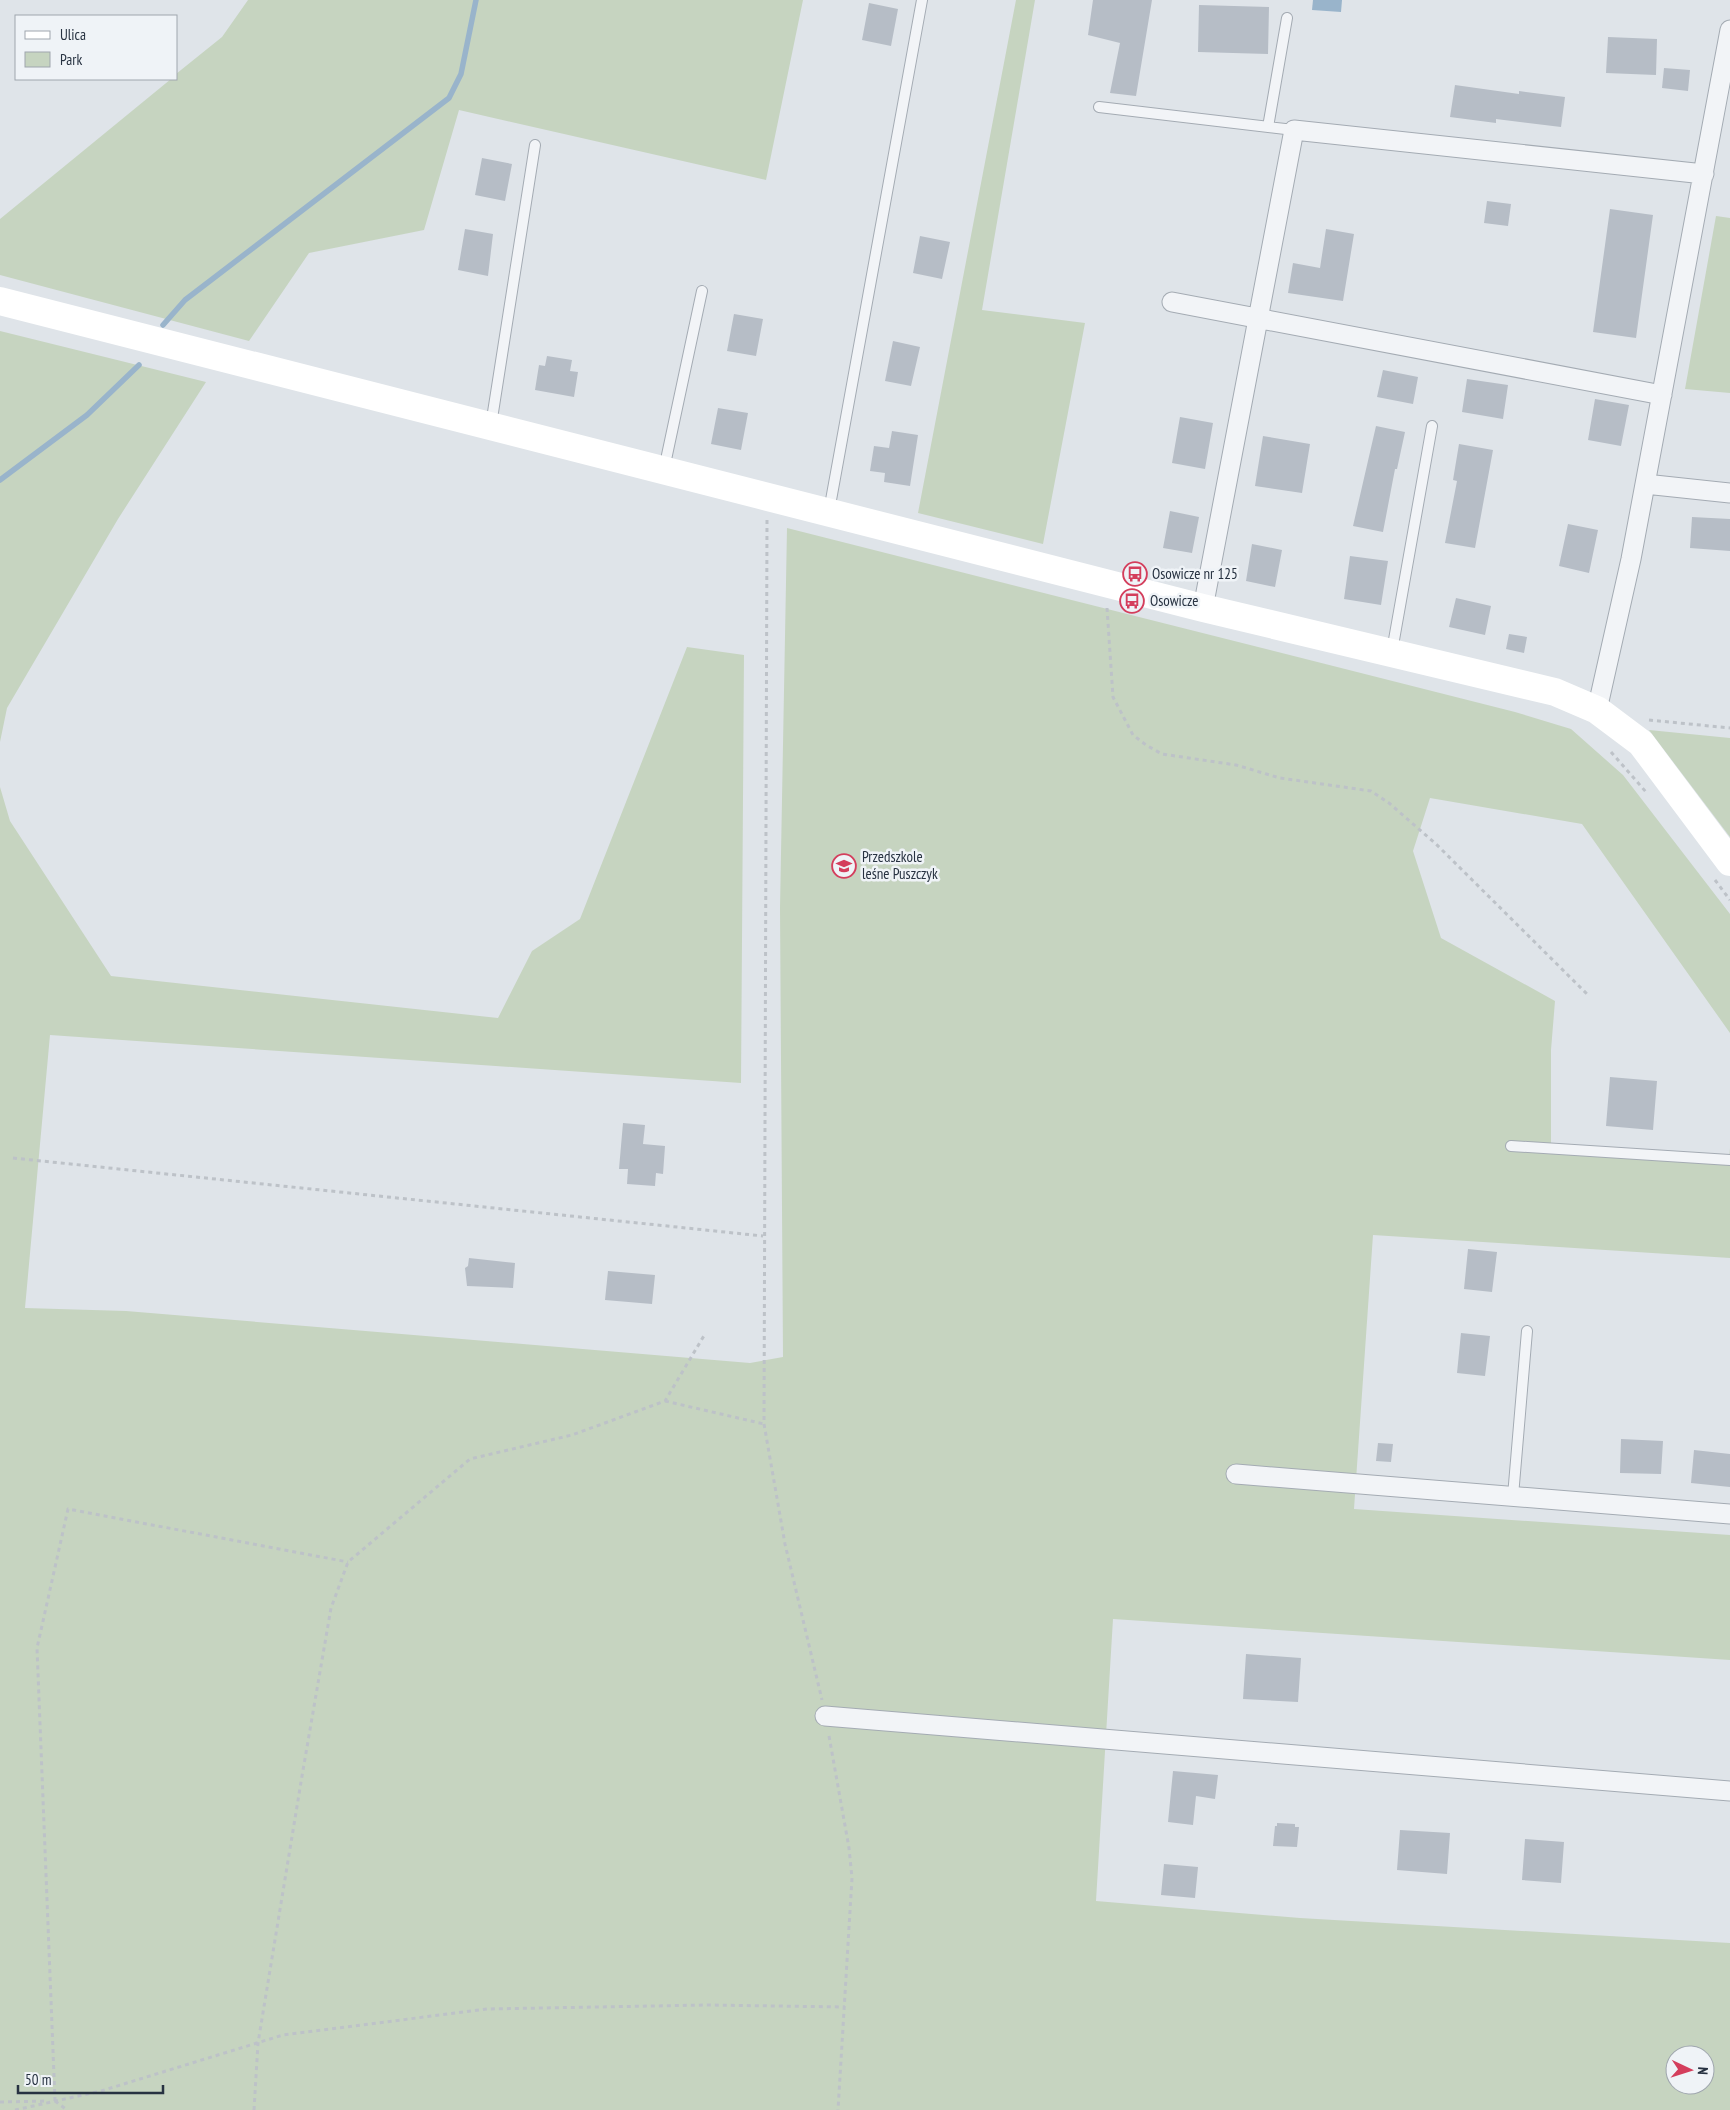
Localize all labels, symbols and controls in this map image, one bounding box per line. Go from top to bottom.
legend [15,15,178,80]
text: Ulica [60,25,86,44]
text: Park [60,50,82,69]
bus stop icon: Osowicze nr 125 [1122,561,1148,587]
place label: Osowicze nr 125 [1152,564,1238,583]
bus stop icon: Osowicze [1119,588,1145,614]
place label: Osowicze [1150,591,1198,610]
place label: Przedszkole leśne Puszczyk [862,847,938,883]
school or university icon: Przedszkole leśne Puszczyk [831,853,857,879]
north arrow [1665,2045,1715,2095]
scale bar [18,2062,162,2094]
text: N [1694,2067,1712,2075]
text: 50 m [25,2070,51,2089]

